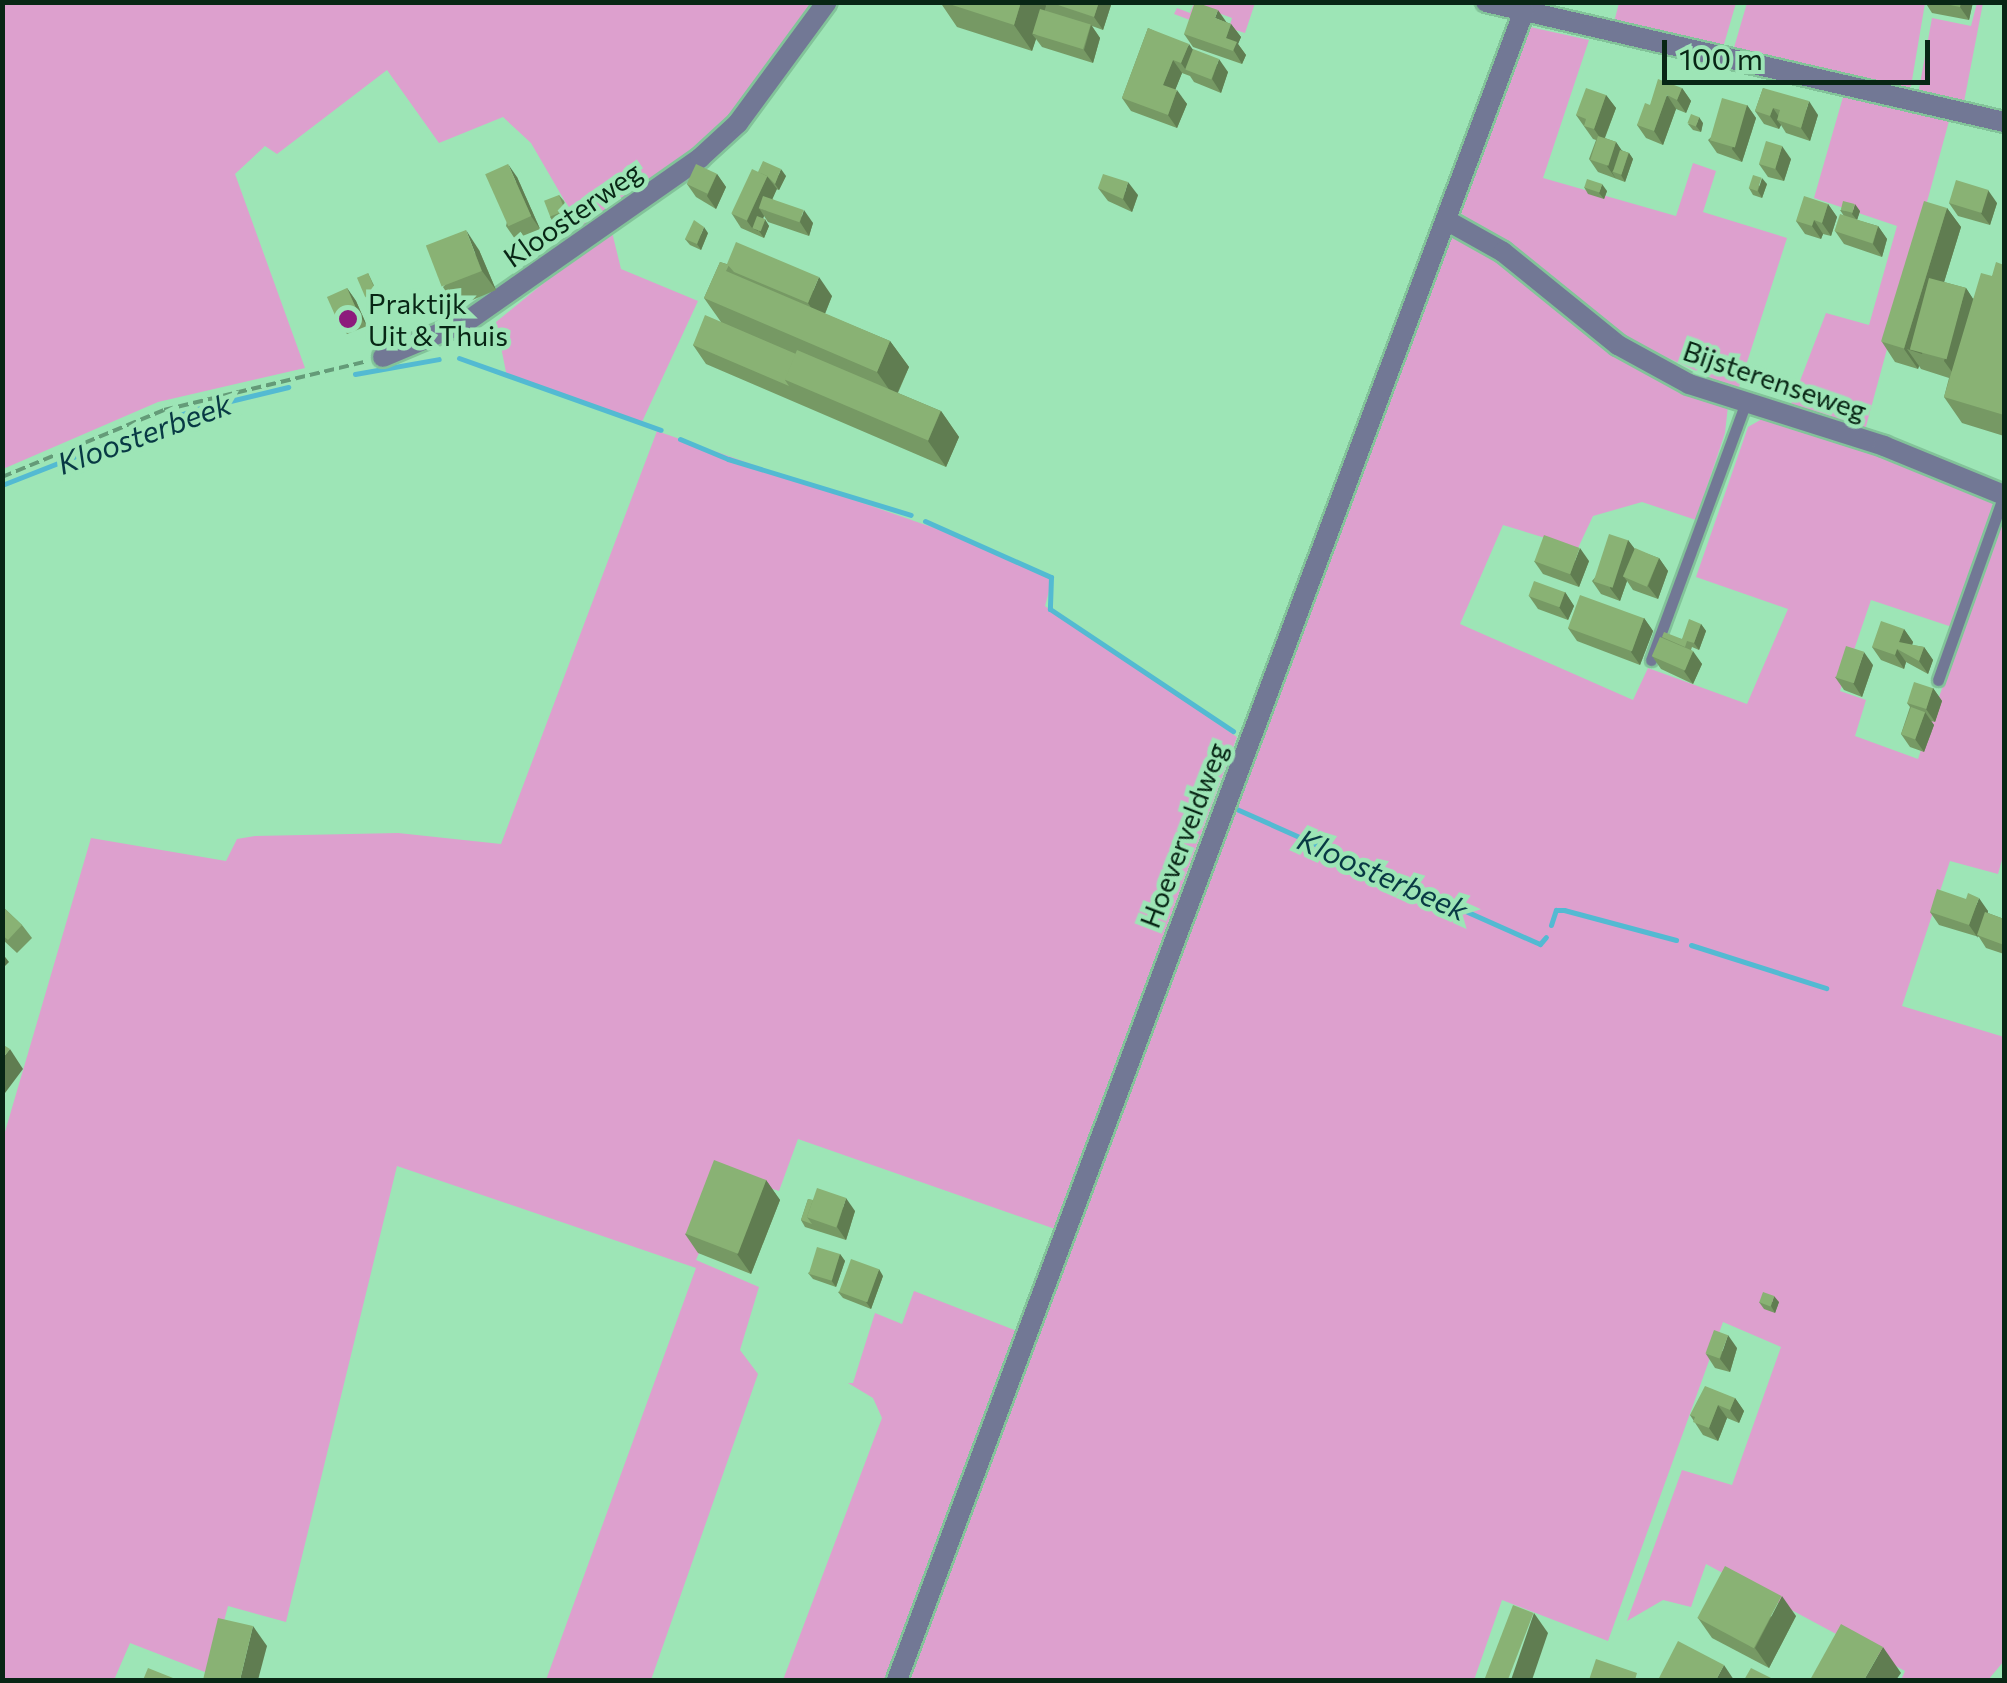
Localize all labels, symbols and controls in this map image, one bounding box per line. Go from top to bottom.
scale bar [1667,20,1934,82]
text: 100 m [1679,39,1763,76]
street label: Kloosterweg [496,154,648,274]
place label: Praktijk Uit & Thuis [368,286,508,352]
marker: Praktijk Uit & Thuis [337,308,359,330]
street label: Bijsterenseweg [1679,333,1871,427]
water label: Kloosterbeek [52,385,236,481]
street label: Hoeverveldweg [1132,738,1234,932]
water label: Kloosterbeek [1292,820,1474,928]

